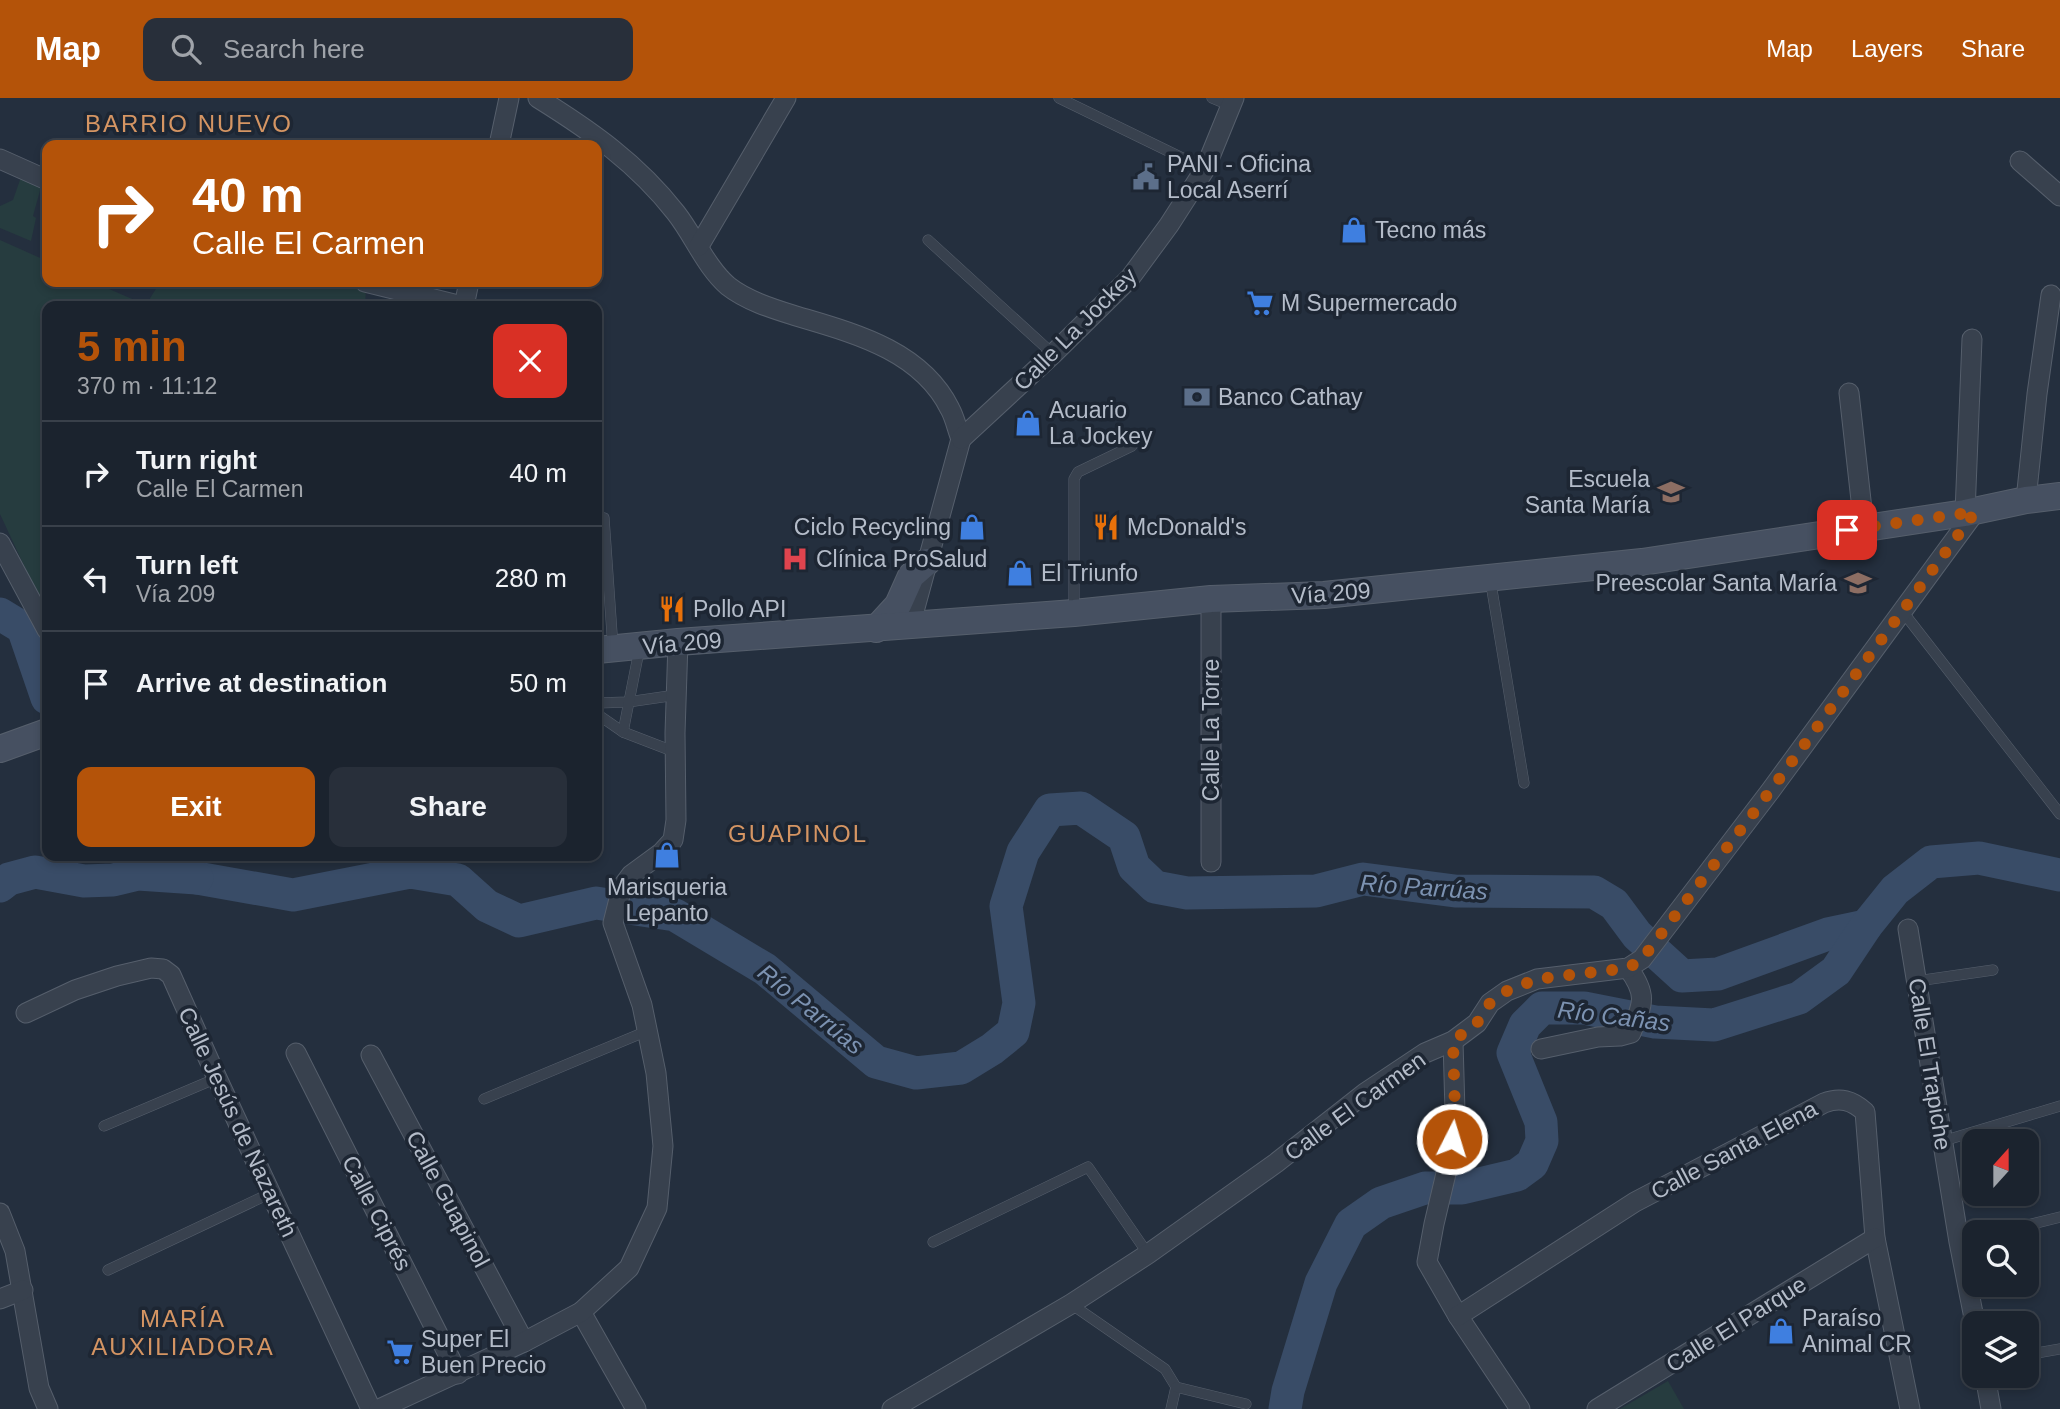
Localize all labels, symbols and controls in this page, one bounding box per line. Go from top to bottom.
search box [143,18,633,81]
text: Map [35,30,101,67]
icon: search [167,30,205,68]
text: Search here [223,34,365,64]
text: Map [1766,35,1813,62]
text: Layers [1851,35,1923,62]
text: Share [1961,35,2025,62]
district label: BARRIO NUEVO [85,110,293,137]
place label: PANI - Oficina Local Aserrí [1167,151,1311,203]
public building icon: PANI - Oficina Local Aserrí [1131,162,1161,192]
icon: right [77,168,168,259]
text: 40 m [192,168,304,222]
shop icon: Tecno más [1339,215,1369,245]
place label: Tecno más [1375,217,1486,243]
text: Calle El Carmen [192,225,425,261]
street label: Calle La Jockey [1008,262,1142,396]
supermarket icon: M Supermercado [1245,288,1275,318]
place label: M Supermercado [1281,290,1457,316]
text: 5 min [77,323,187,370]
button: close [493,324,567,398]
text: 370 m · 11:12 [77,373,217,399]
bank icon: Banco Cathay [1182,382,1212,412]
place label: Banco Cathay [1218,384,1363,410]
place label: Acuario La Jockey [1049,397,1153,449]
shop icon: Acuario La Jockey [1013,408,1043,438]
text: Turn right [136,445,257,475]
icon: right [77,455,115,493]
text: 40 m [509,458,567,488]
place label: Escuela Santa María [1525,466,1650,518]
text: Calle El Carmen [136,476,303,502]
school or university icon: Escuela Santa María [1656,477,1686,507]
pin [1817,500,1877,560]
icon: arrive [1828,511,1866,549]
shop icon: Ciclo Recycling [957,512,987,542]
restaurant icon: McDonald's [1091,512,1121,542]
place label: Ciclo Recycling [794,514,951,540]
place label: McDonald's [1127,514,1246,540]
hospital icon: Clínica ProSalud [780,544,810,574]
place label: Clínica ProSalud [816,546,987,572]
text: Turn left [136,550,238,580]
shop icon: El Triunfo [1005,558,1035,588]
icon: left [77,560,115,598]
place label: El Triunfo [1041,560,1138,586]
text: 280 m [495,563,567,593]
school or university icon: Preescolar Santa María [1843,568,1873,598]
place label: Preescolar Santa María [1595,570,1837,596]
street label: Vía 209 [1291,577,1371,609]
text: Vía 209 [136,581,215,607]
restaurant icon: Pollo API [657,594,687,624]
place label: Pollo API [693,596,786,622]
street label: Vía 209 [641,627,723,659]
street label: Calle La Torre [1198,659,1224,801]
icon: arrive [77,665,115,703]
text: Arrive at destination [136,668,387,698]
text: 50 m [509,668,567,698]
button: Exit [77,767,315,847]
button: Share [329,767,567,847]
district label: GUAPINOL [728,820,868,847]
shop icon: Marisqueria Lepanto [652,840,682,870]
water label: Río Parrúas [1359,869,1489,905]
place label: Marisqueria Lepanto [607,874,727,926]
water label: Río Parrúas [753,958,869,1060]
street label: Calle El Trapiche [1904,976,1956,1152]
water label: Río Cañas [1556,996,1672,1036]
street label: Calle Jesús de Nazareth [173,1003,303,1241]
street label: Calle El Carmen [1280,1046,1430,1166]
street label: Calle Santa Elena [1647,1095,1822,1205]
position arrow [1415,1102,1489,1176]
street label: Calle Guapinol [401,1126,495,1272]
north arrow [1962,1129,2039,1206]
map controls [1962,1129,2039,1388]
street label: Calle Ciprés [337,1151,417,1275]
button: search [1962,1220,2039,1297]
street label: Calle El Parque [1661,1271,1811,1377]
district label: MARÍA AUXILIADORA [91,1305,275,1360]
place label: Paraíso Animal CR [1802,1305,1912,1357]
button: layers [1962,1311,2039,1388]
shop icon: Paraíso Animal CR [1766,1316,1796,1346]
place label: Super El Buen Precio [421,1326,546,1378]
supermarket icon: Super El Buen Precio [385,1337,415,1367]

